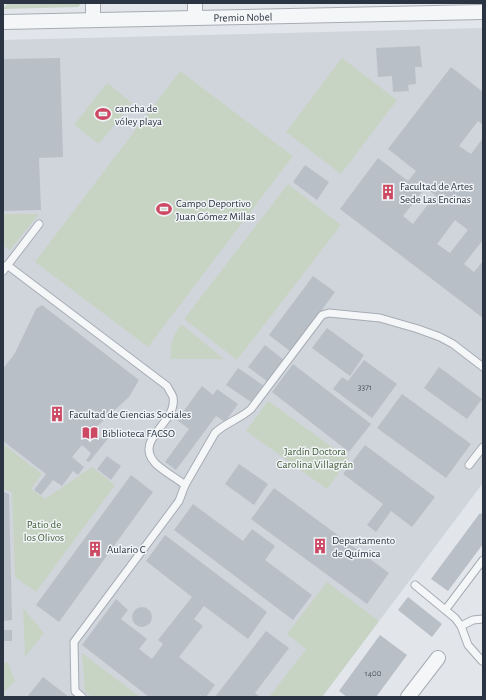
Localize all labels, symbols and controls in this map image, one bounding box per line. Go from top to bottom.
street label: Premio Nobel [213,11,273,24]
place label: cancha de vóley playa [115,103,162,127]
sports icon: cancha de vóley playa [94,105,112,123]
place label: Facultad de Artes Sede Las Encinas [400,181,473,205]
building icon: Facultad de Artes Sede Las Encinas [379,183,397,201]
place label: Campo Deportivo Juan Gómez Millas [176,198,255,222]
sports icon: Campo Deportivo Juan Gómez Millas [155,200,173,218]
house number: 3371 [358,383,372,392]
building icon: Facultad de Ciencias Sociales [48,405,66,423]
place label: Facultad de Ciencias Sociales [69,409,191,420]
library icon: Biblioteca FACSO [81,424,99,442]
place label: Biblioteca FACSO [102,428,175,439]
park label: Jardín Doctora Carolina Villagrán [277,446,353,470]
park label: Patio de los Olivos [24,519,64,543]
place label: Departamento de Química [332,535,395,559]
building icon: Departamento de Química [311,537,329,555]
building icon: Aulario C [86,540,104,558]
place label: Aulario C [107,544,146,555]
house number: 1400 [365,669,382,678]

